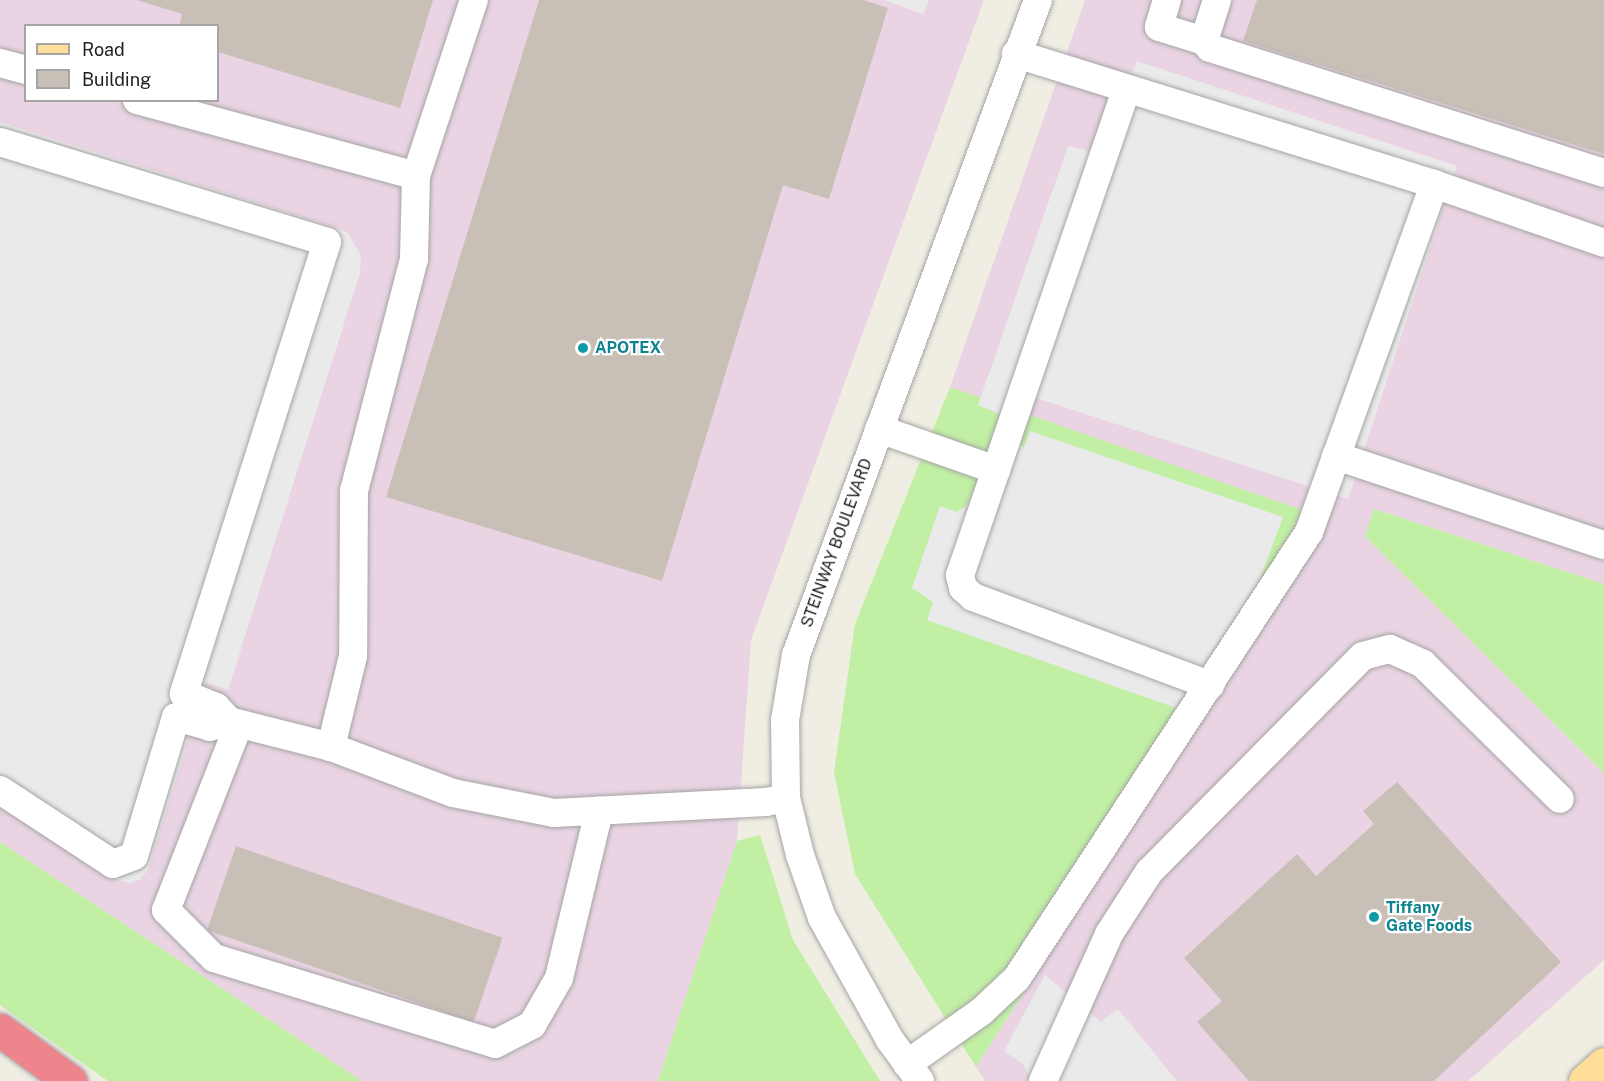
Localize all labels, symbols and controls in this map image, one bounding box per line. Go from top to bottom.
legend [24,24,219,102]
text: Road [82,39,125,60]
text: Building [82,69,151,90]
place label: APOTEX [595,338,661,358]
marker: APOTEX [576,341,590,355]
street label: STEINWAY BOULEVARD [797,456,877,630]
place label: Tiffany Gate Foods [1386,898,1472,936]
marker: Tiffany Gate Foods [1367,910,1381,924]

